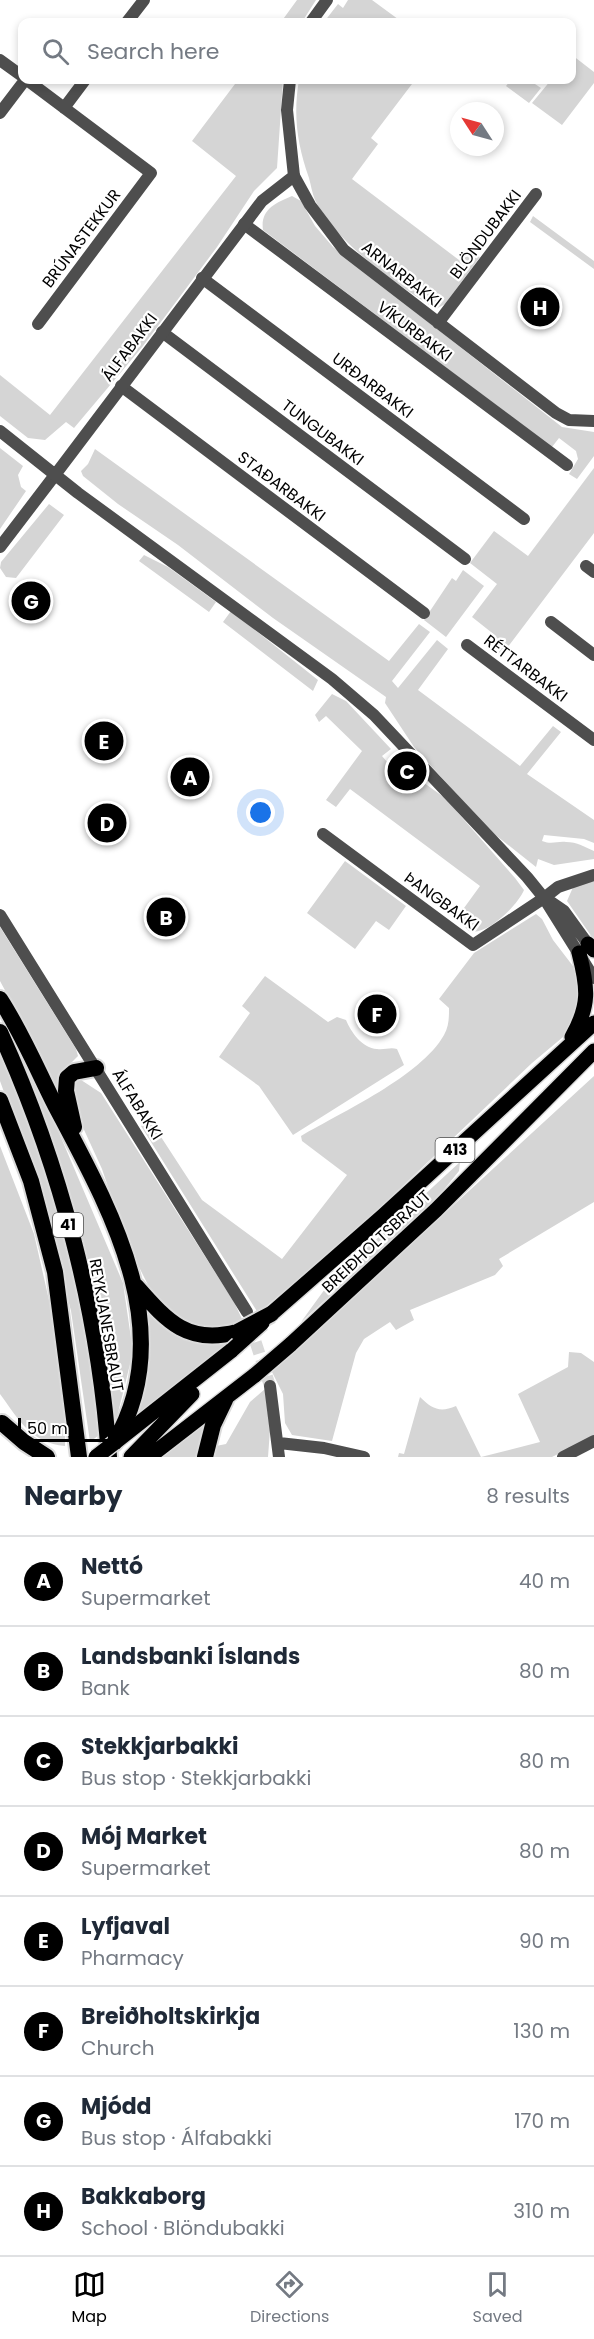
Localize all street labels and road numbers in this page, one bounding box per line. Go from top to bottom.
street label: BRÚNASTEKKUR [37,184,126,292]
street label: BLÖNDUBAKKI [444,185,527,284]
street label: ARNARBAKKI [357,236,447,313]
street label: VÍKURBAKKI [372,296,457,367]
street label: ÁLFABAKKI [96,308,163,386]
street label: URÐARBAKKI [327,347,418,424]
street label: TUNGUBAKKI [277,394,369,471]
street label: STAÐARBAKKI [233,446,330,527]
street label: RÉTTARBAKKI [479,629,572,708]
street label: ÞANGBAKKI [400,866,484,936]
street label: ÁLFABAKKI [107,1064,169,1144]
road number: 413 [436,1138,474,1162]
street label: BREIÐHOLTSBRAUT [317,1184,436,1298]
road number: 41 [53,1213,83,1237]
street label: REYKJANESBRAUT [83,1257,130,1394]

